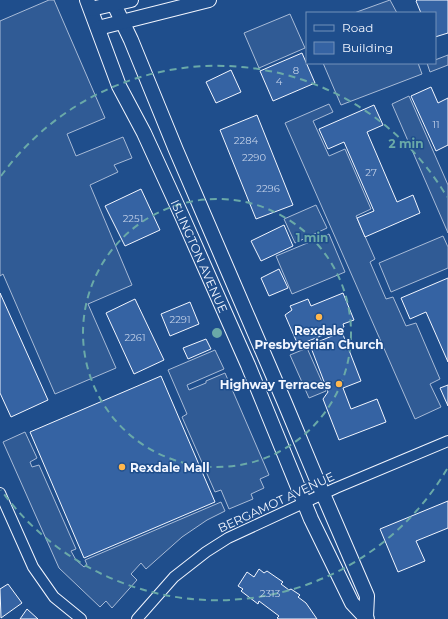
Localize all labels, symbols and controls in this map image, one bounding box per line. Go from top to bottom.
legend [306,12,436,64]
text: Road [342,20,373,35]
text: Building [342,40,393,55]
house number: 8 [293,64,299,77]
house number: 4 [276,75,283,88]
house number: 11 [432,118,440,131]
house number: 2284 [234,134,259,147]
text: 2 min [389,136,423,151]
house number: 2290 [242,151,266,164]
house number: 27 [365,166,377,179]
house number: 2296 [256,182,280,195]
street label: ISLINGTON AVENUE [168,197,231,315]
house number: 2251 [123,212,143,225]
text: 1 min [296,230,328,245]
marker: Rexdale Presbyterian Church [314,312,324,322]
house number: 2291 [169,313,191,326]
place label: Rexdale Presbyterian Church [254,323,384,352]
centre of rings [210,326,224,340]
house number: 2261 [124,331,146,344]
place label: Highway Terraces [220,377,332,392]
marker: Highway Terraces [334,379,344,389]
place label: Rexdale Mall [130,460,210,475]
marker: Rexdale Mall [117,462,127,472]
street label: BERGAMOT AVENUE [215,468,337,536]
house number: 2313 [260,587,281,600]

